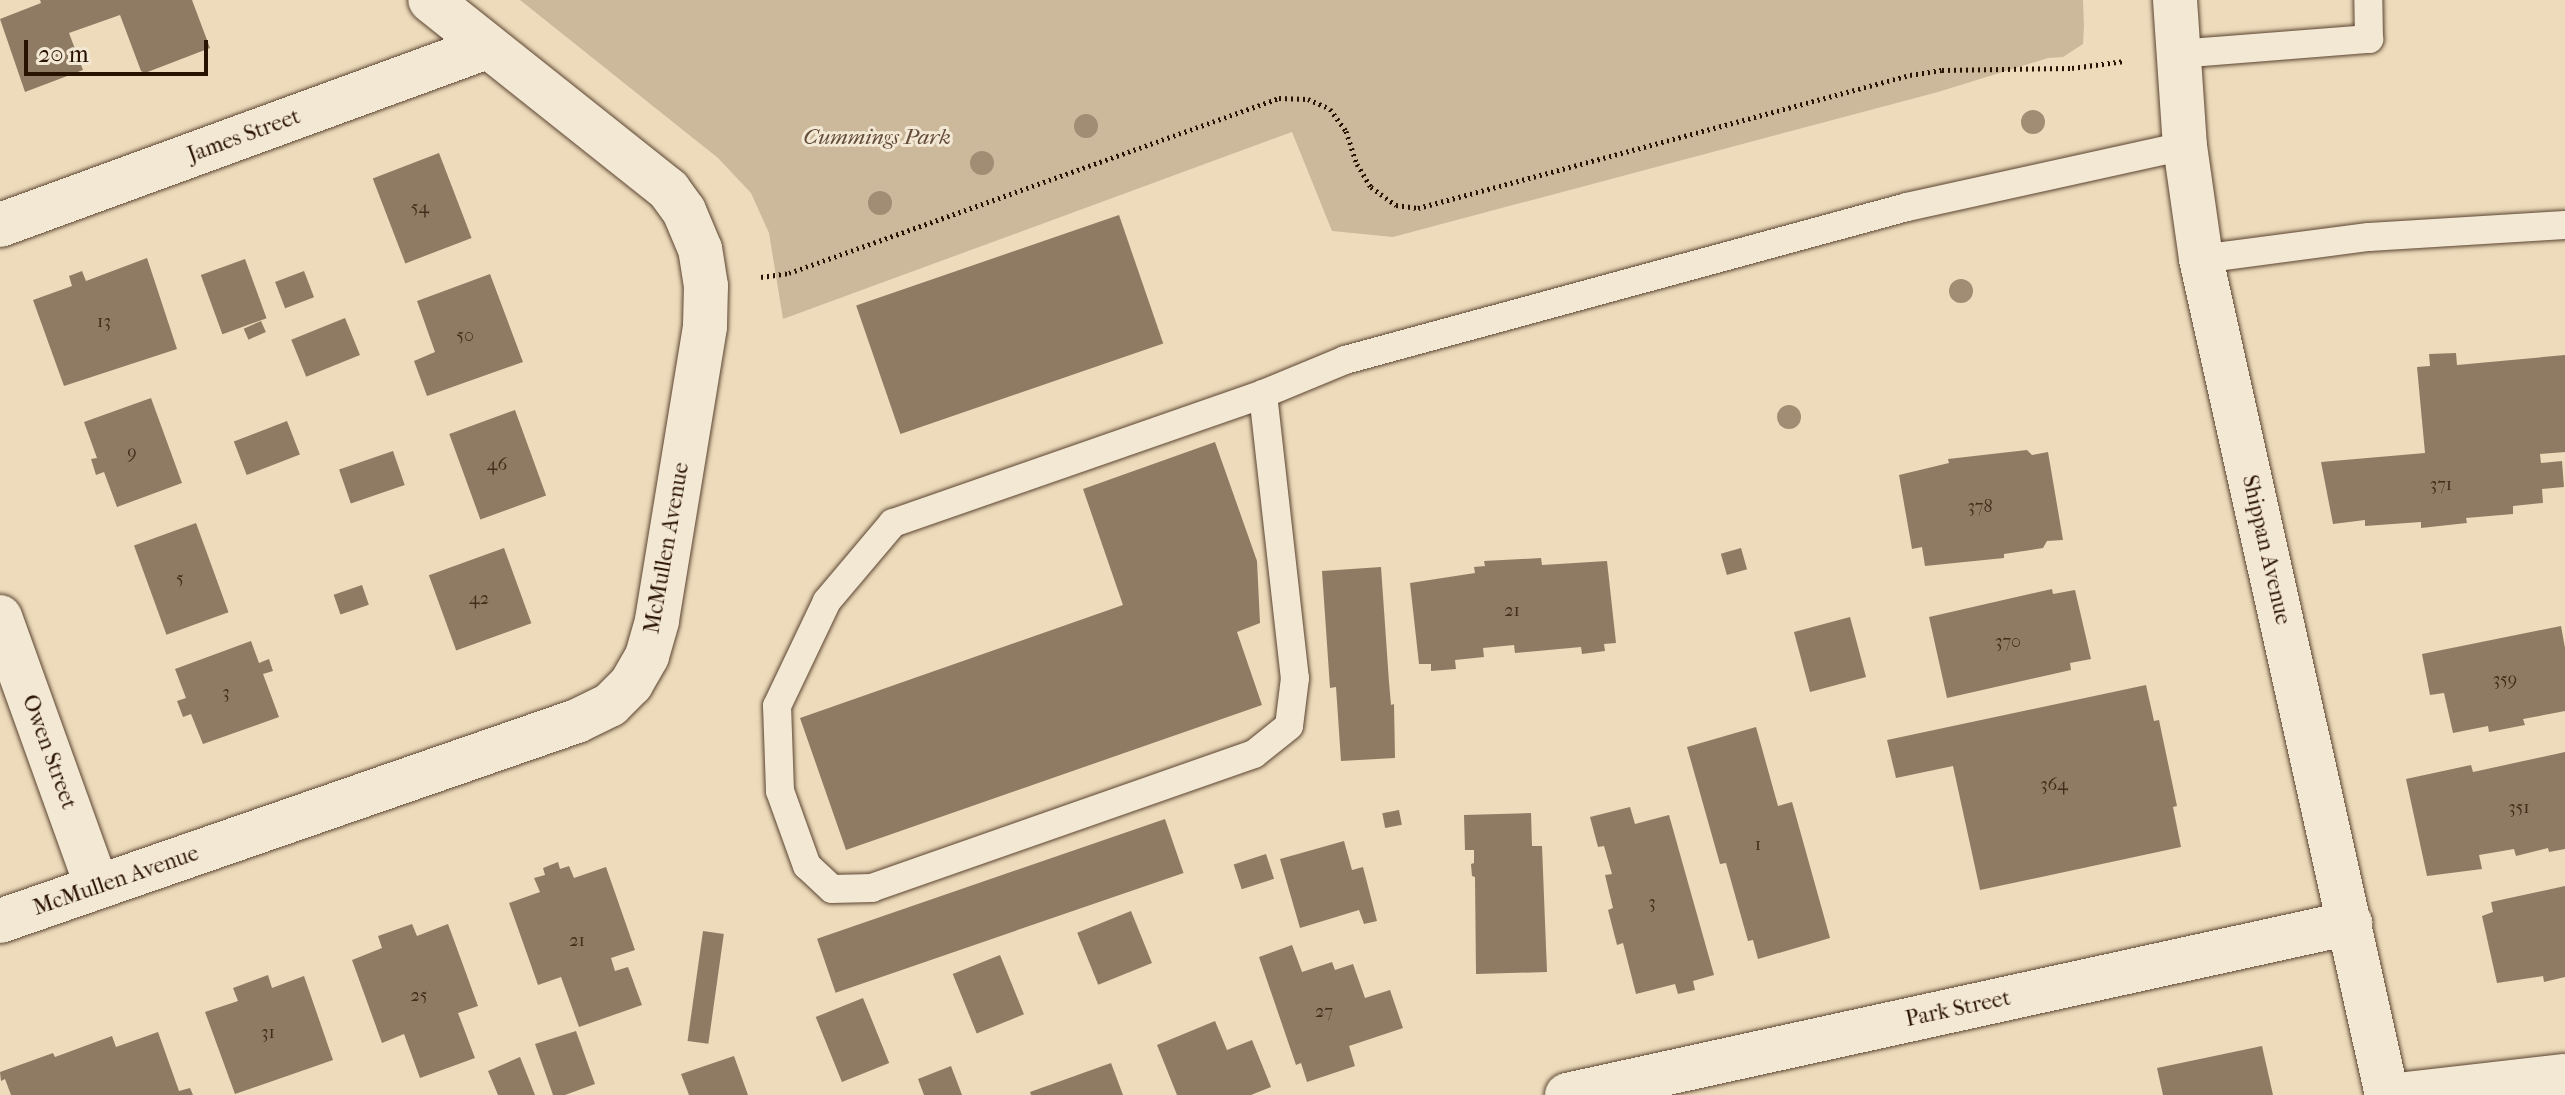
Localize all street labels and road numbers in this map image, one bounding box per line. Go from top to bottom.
street label: James Street [184,103,304,169]
street label: McMullen Avenue [639,460,695,636]
street label: Shippan Avenue [2236,473,2296,627]
street label: Owen Street [16,691,82,813]
street label: McMullen Avenue [30,840,202,922]
street label: Park Street [1903,985,2013,1033]

